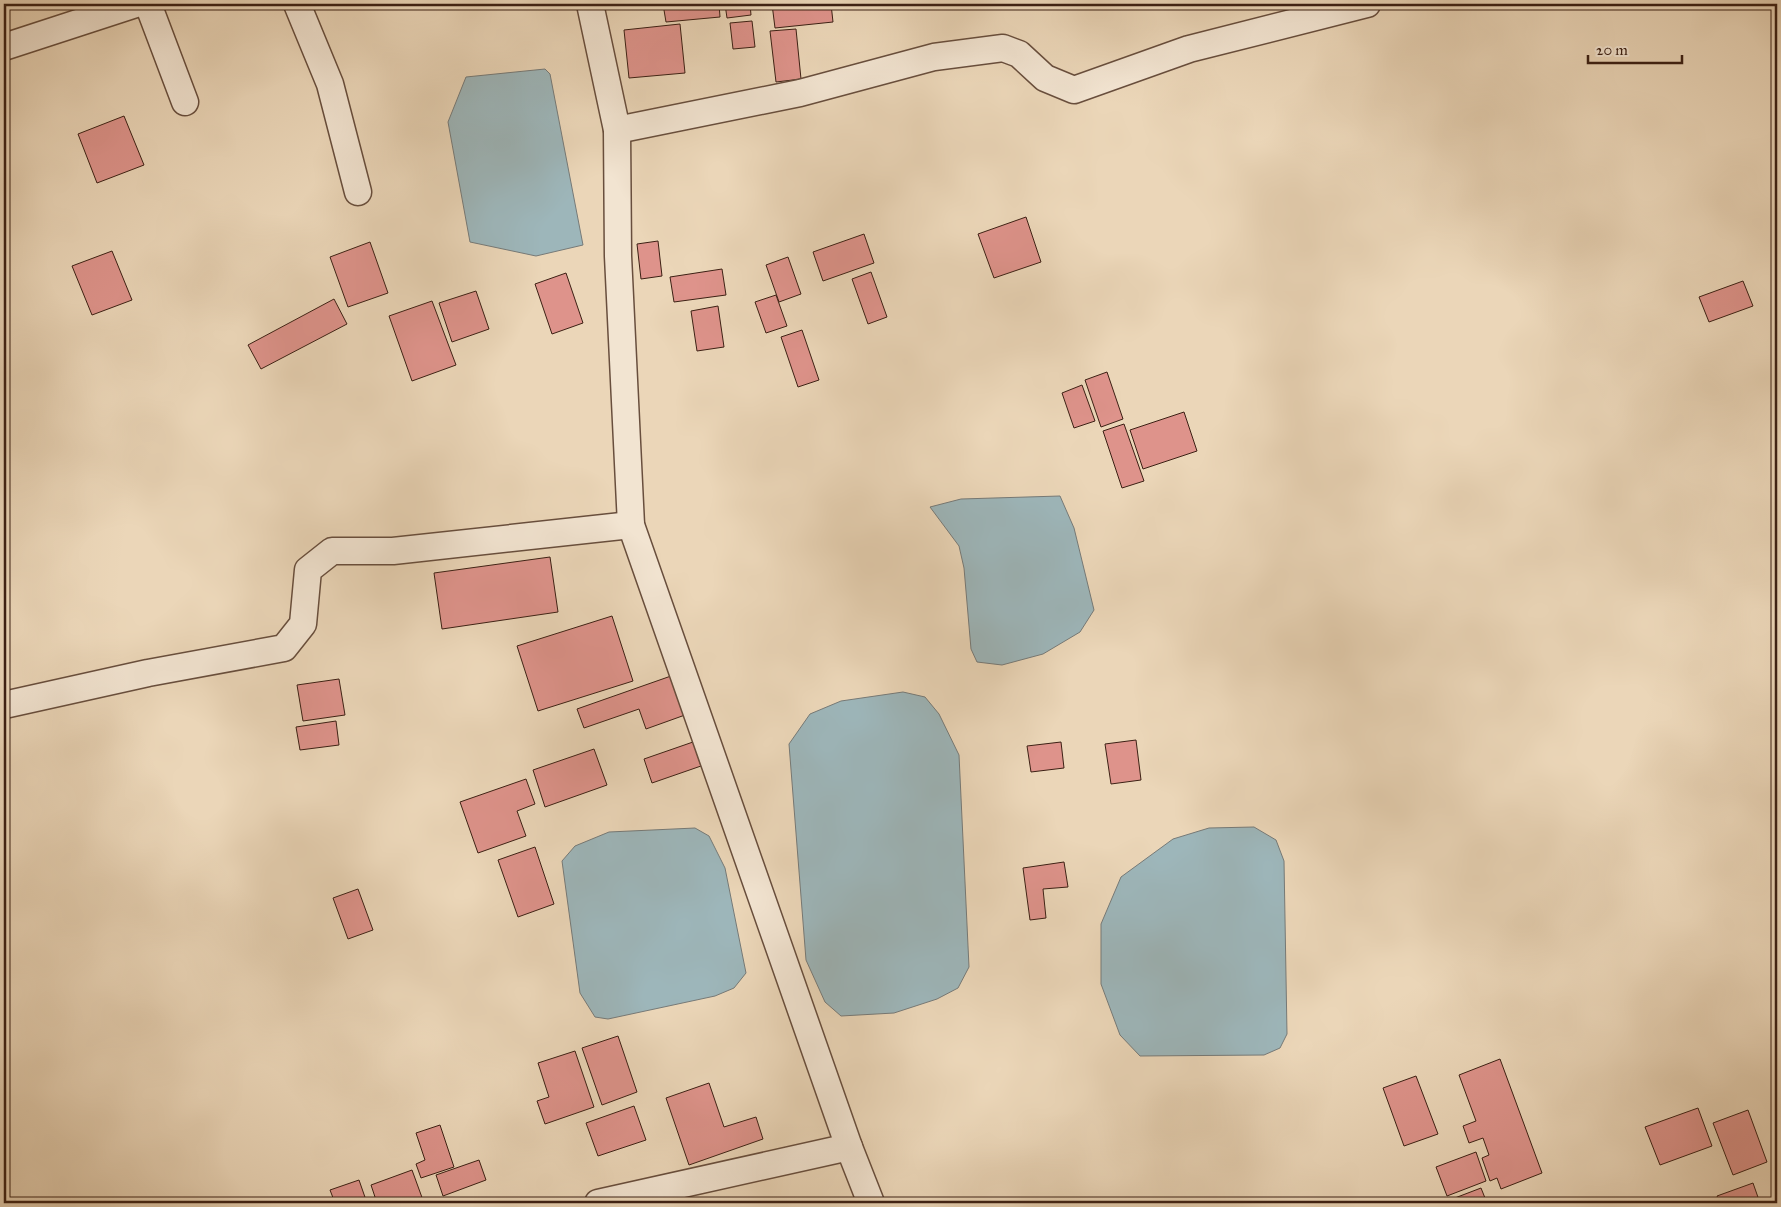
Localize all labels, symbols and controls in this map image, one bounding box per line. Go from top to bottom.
scale bar [1588,32,1682,64]
text: 20 m [1596,41,1628,59]

